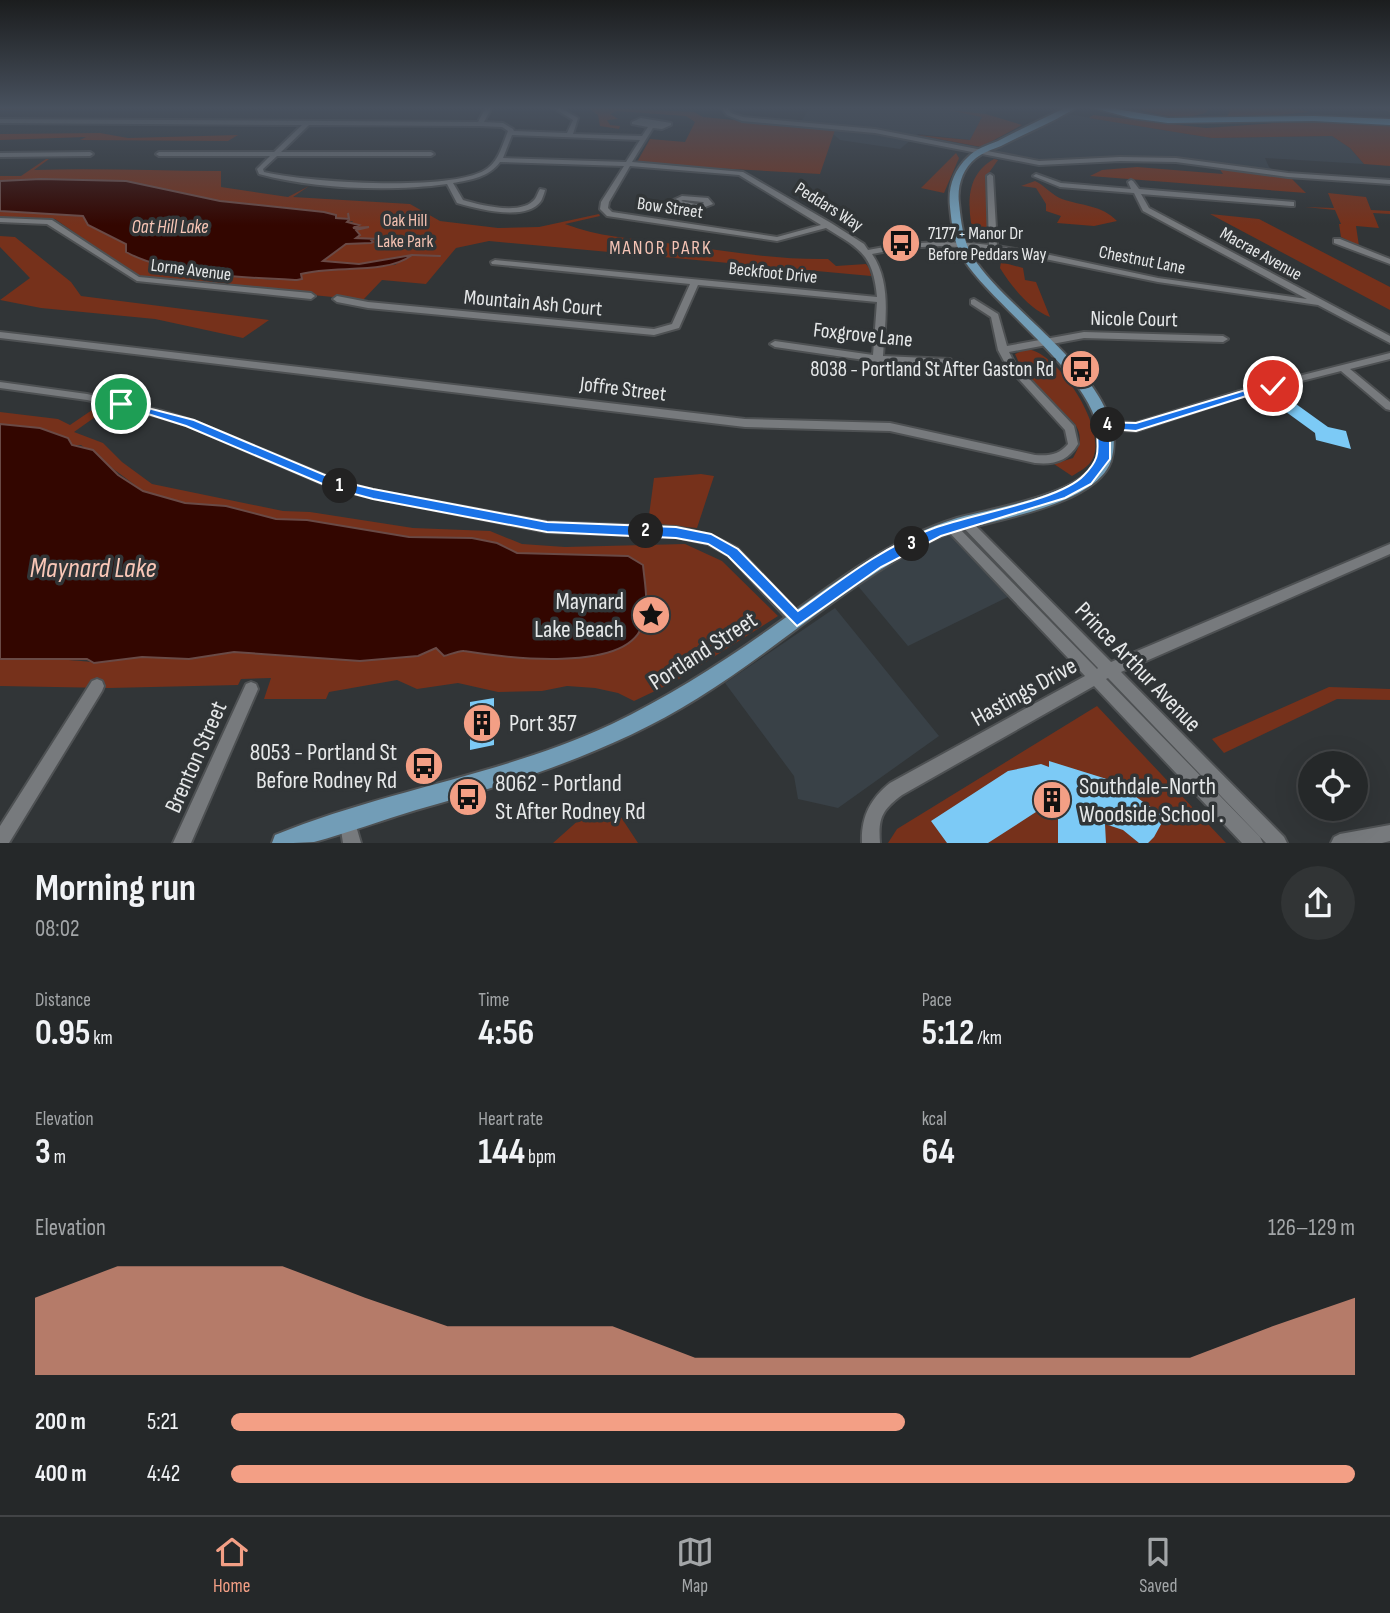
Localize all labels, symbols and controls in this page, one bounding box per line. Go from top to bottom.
street label: Peddars Way [791,178,867,236]
street label: Bow Street [636,193,705,223]
park label: Oak Hill Lake Park [377,210,433,252]
water label: Oat Hill Lake [132,216,209,239]
bus stop icon: 7177 - Manor Dr Before Peddars Way [880,222,922,264]
place label: 7177 - Manor Dr Before Peddars Way [928,223,1047,265]
street label: Macrae Avenue [1216,223,1306,285]
district label: MANOR PARK [609,237,713,260]
street label: Chestnut Lane [1097,241,1187,279]
street label: Lorne Avenue [150,255,232,285]
street label: Beckfoot Drive [728,258,818,288]
street label: Mountain Ash Court [463,284,603,322]
street label: Nicole Court [1090,306,1178,332]
street label: Foxgrove Lane [812,317,914,353]
bus stop icon: 8038 - Portland St After Gaston Rd [1060,348,1102,390]
pin [1243,356,1303,416]
place label: 8038 - Portland St After Gaston Rd [810,357,1054,382]
icon: check [1254,367,1292,405]
street label: Joffre Street [577,371,668,407]
pin [91,374,151,434]
icon: arrive [102,385,140,423]
pin: 4 [1090,408,1126,442]
text: 4 [1103,413,1112,436]
pin: 1 [322,468,358,504]
text: 1 [336,474,343,497]
pin: 2 [628,514,664,548]
text: 2 [641,519,650,542]
pin: 3 [894,526,930,562]
text: 3 [907,532,916,555]
water label: Maynard Lake [30,552,156,585]
place label: Maynard Lake Beach [534,587,624,644]
place icon: Maynard Lake Beach [630,594,672,636]
street label: Prince Arthur Avenue [1069,596,1207,738]
street label: Portland Street [644,605,762,697]
street label: Hastings Drive [966,651,1082,733]
street label: Brenton Street [159,697,233,817]
building icon: Port 357 [461,702,503,744]
place label: Port 357 [509,709,577,738]
place label: 8053 - Portland St Before Rodney Rd [250,738,397,795]
bus stop icon: 8053 - Portland St Before Rodney Rd [403,745,445,787]
map controls [1298,751,1368,821]
button: locate [1298,751,1368,821]
place label: 8062 - Portland St After Rodney Rd [495,769,646,826]
place label: Southdale-North Woodside School . [1079,772,1224,829]
bus stop icon: 8062 - Portland St After Rodney Rd [447,776,489,818]
building icon: Southdale-North Woodside School . [1031,779,1073,821]
text: Morning run [35,866,196,911]
button: share [1281,866,1355,940]
text: 08:02 [35,915,79,943]
text: Distance [35,989,91,1012]
text: Time [478,989,509,1012]
text: Pace [922,989,952,1012]
text: 0.95 [35,1012,90,1055]
text: 4:56 [478,1012,534,1055]
text: 5:12 [922,1012,974,1055]
text: km [90,1027,113,1050]
text: /km [974,1027,1002,1050]
text: Elevation [35,1108,94,1131]
text: Heart rate [478,1108,543,1131]
text: kcal [922,1108,947,1131]
text: 3 [35,1131,51,1174]
text: 144 [478,1131,525,1174]
text: 64 [922,1131,955,1174]
text: m [51,1146,66,1169]
text: bpm [525,1146,556,1169]
text: Elevation [35,1214,106,1242]
text: 126–129 m [1268,1214,1355,1242]
text: 200 m [35,1408,86,1436]
text: 5:21 [147,1408,178,1436]
text: 400 m [35,1460,86,1488]
text: 4:42 [147,1460,180,1488]
tab: Home [213,1533,251,1598]
tab: Map [676,1533,714,1598]
tab: Saved [1139,1533,1177,1598]

